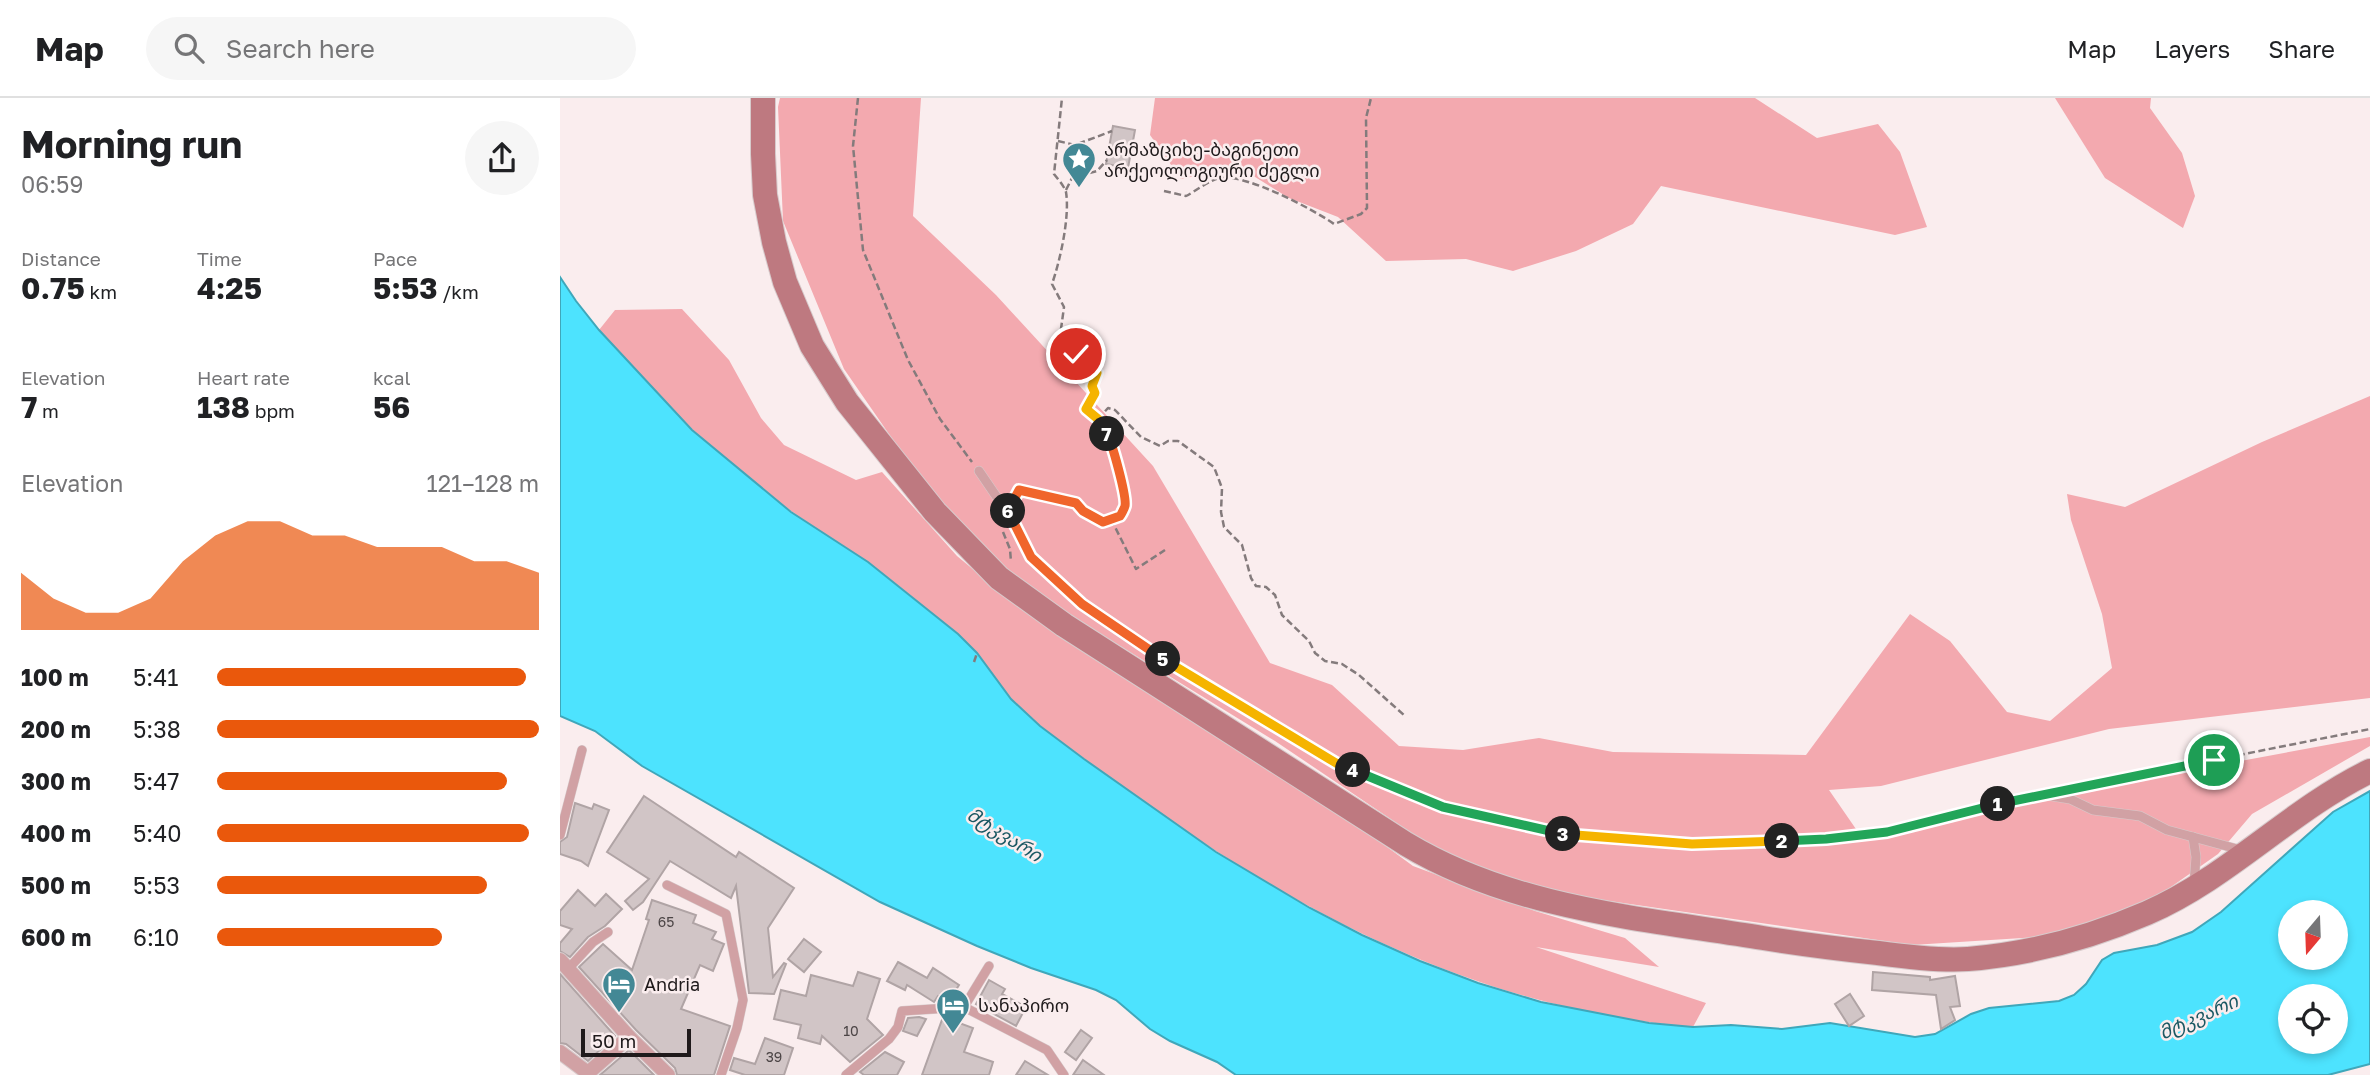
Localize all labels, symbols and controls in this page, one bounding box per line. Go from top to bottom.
search box [146,17,636,80]
text: Map [35,29,104,68]
icon: search [170,29,208,67]
text: Search here [226,33,375,64]
text: Map [2067,34,2116,63]
text: Layers [2154,34,2230,63]
text: Share [2268,34,2335,63]
text: Morning run [21,121,242,166]
button: share [465,121,539,195]
place label: არმაზციხე-ბაგინეთი არქეოლოგიური ძეგლი [1104,138,1320,182]
place icon: არმაზციხე-ბაგინეთი არქეოლოგიური ძეგლი [1060,140,1098,189]
text: 06:59 [21,170,83,198]
text: Distance [21,247,101,270]
text: Time [197,247,242,270]
text: Pace [373,247,417,270]
text: 0.75 [21,270,85,306]
text: 4:25 [197,270,262,306]
text: 5:53 [373,270,438,306]
text: km [85,280,117,303]
text: /km [438,280,479,303]
pin [1046,324,1106,384]
icon: check [1057,335,1095,373]
text: Elevation [21,366,106,389]
text: Heart rate [197,366,290,389]
text: kcal [373,366,411,389]
text: 7 [21,389,37,425]
text: 138 [197,389,250,425]
text: 56 [373,389,410,425]
text: m [37,399,59,422]
text: bpm [250,399,295,422]
pin: 7 [1090,416,1124,452]
text: 7 [1101,422,1112,445]
text: Elevation [21,469,123,497]
text: 121–128 m [427,469,539,497]
pin: 6 [990,494,1026,528]
text: 6 [1001,499,1014,522]
pin: 5 [1146,642,1180,676]
text: 5 [1157,647,1168,670]
text: 100 m [21,663,89,691]
text: 5:41 [133,663,178,691]
text: 200 m [21,715,91,743]
text: 5:38 [133,715,181,743]
pin [2184,730,2244,790]
icon: arrive [2195,741,2233,779]
pin: 4 [1336,752,1370,788]
text: 4 [1347,758,1358,781]
text: 300 m [21,767,91,795]
text: 5:47 [133,767,179,795]
pin: 1 [1980,786,2016,822]
text: 1 [1993,792,2002,815]
water label: მტკვარი [963,802,1048,867]
pin: 3 [1546,816,1580,852]
text: 400 m [21,819,91,847]
text: 5:40 [133,819,182,847]
text: 3 [1557,822,1568,845]
pin: 2 [1764,824,1800,858]
text: 2 [1776,829,1787,852]
text: 500 m [21,871,91,899]
text: 5:53 [133,871,180,899]
north arrow [2278,900,2348,970]
map controls [2278,900,2348,1054]
house number: 65 [658,913,674,930]
text: 600 m [21,923,91,951]
text: 6:10 [133,923,179,951]
hotel icon: Andria [600,965,638,1014]
place label: Andria [644,973,700,995]
button: locate [2278,984,2348,1054]
hotel icon: სანაპირო [934,986,972,1035]
water label: მტკვარი [2155,988,2242,1044]
place label: სანაპირო [978,994,1069,1016]
house number: 10 [843,1022,859,1039]
scale bar [581,1026,691,1058]
text: 50 m [592,1029,636,1052]
house number: 39 [766,1048,782,1065]

